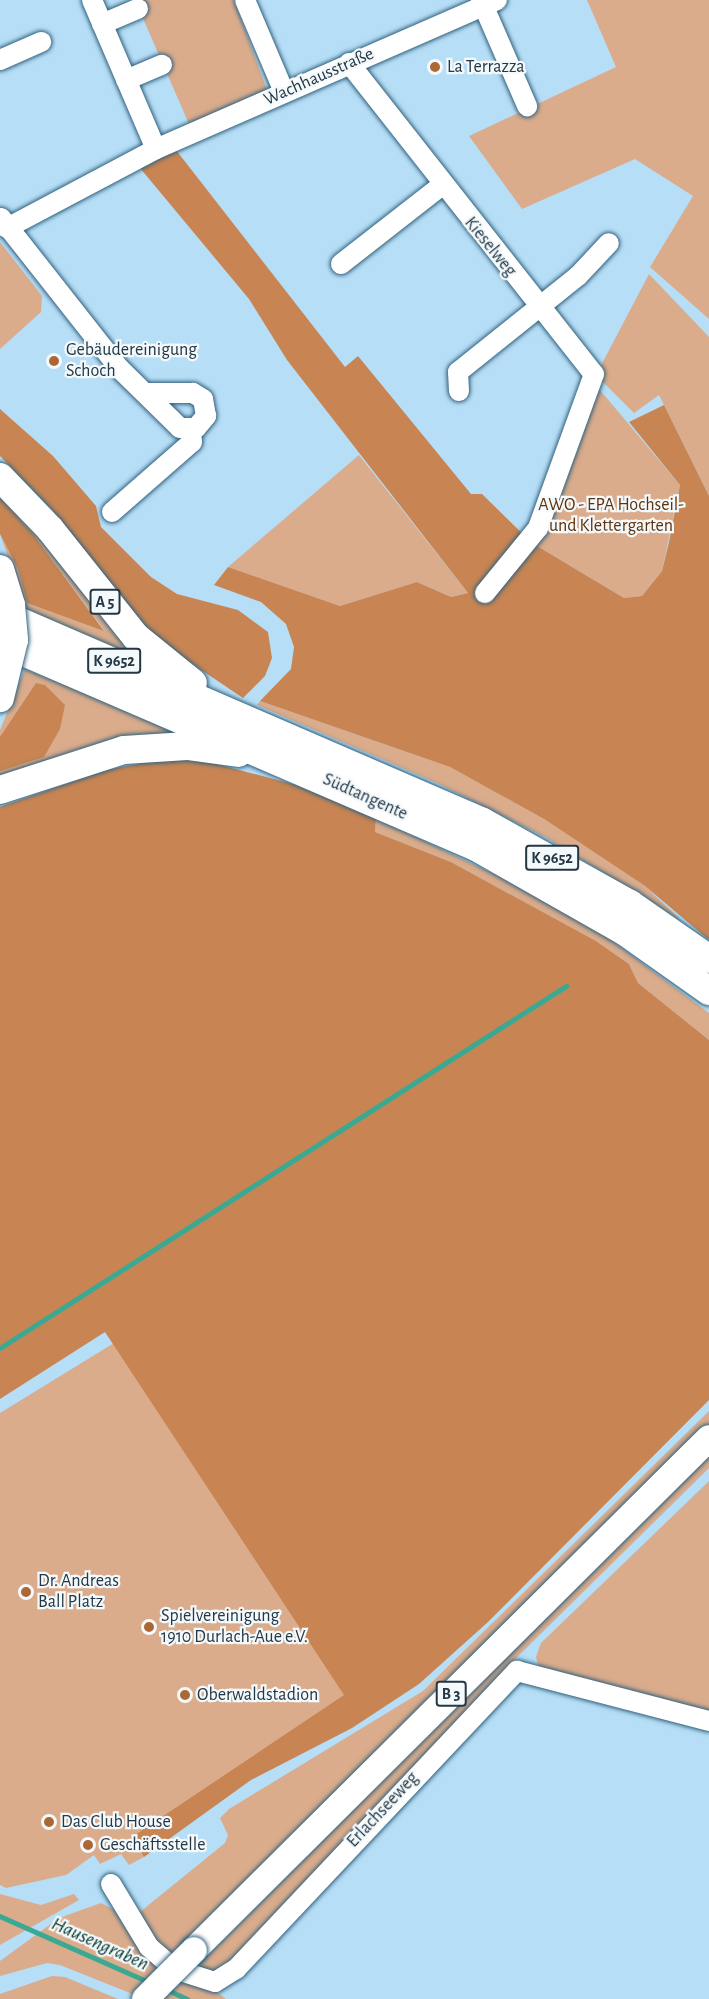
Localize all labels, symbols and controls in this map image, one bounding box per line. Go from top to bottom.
street label: Wachhausstraße [261,43,377,111]
place label: La Terrazza [447,56,525,78]
marker: La Terrazza [428,60,442,74]
street label: Kieselweg [459,213,521,281]
place label: Gebäudereinigung Schoch [66,340,197,382]
marker: Gebäudereinigung Schoch [47,354,61,368]
park label: AWO - EPA Hochseil- und Klettergarten [538,495,684,538]
road number: A 5 [88,589,122,615]
road number: K 9652 [87,648,141,674]
street label: Südtangente [319,769,411,825]
road number: K 9652 [525,845,579,871]
place label: Dr. Andreas Ball Platz [38,1571,119,1614]
marker: Dr. Andreas Ball Platz [19,1585,33,1599]
place label: Spielvereinigung 1910 Durlach-Aue e.V. [161,1606,308,1648]
marker: Spielvereinigung 1910 Durlach-Aue e.V. [142,1620,156,1634]
road number: B 3 [434,1681,468,1707]
place label: Oberwaldstadion [197,1684,318,1706]
marker: Oberwaldstadion [178,1688,192,1702]
street label: Erlachseeweg [343,1768,423,1852]
place label: Das Club House [61,1811,171,1833]
marker: Das Club House [42,1815,56,1829]
place label: Geschäftsstelle [100,1834,205,1856]
marker: Geschäftsstelle [81,1838,95,1852]
water label: Hausengraben [48,1912,152,1976]

